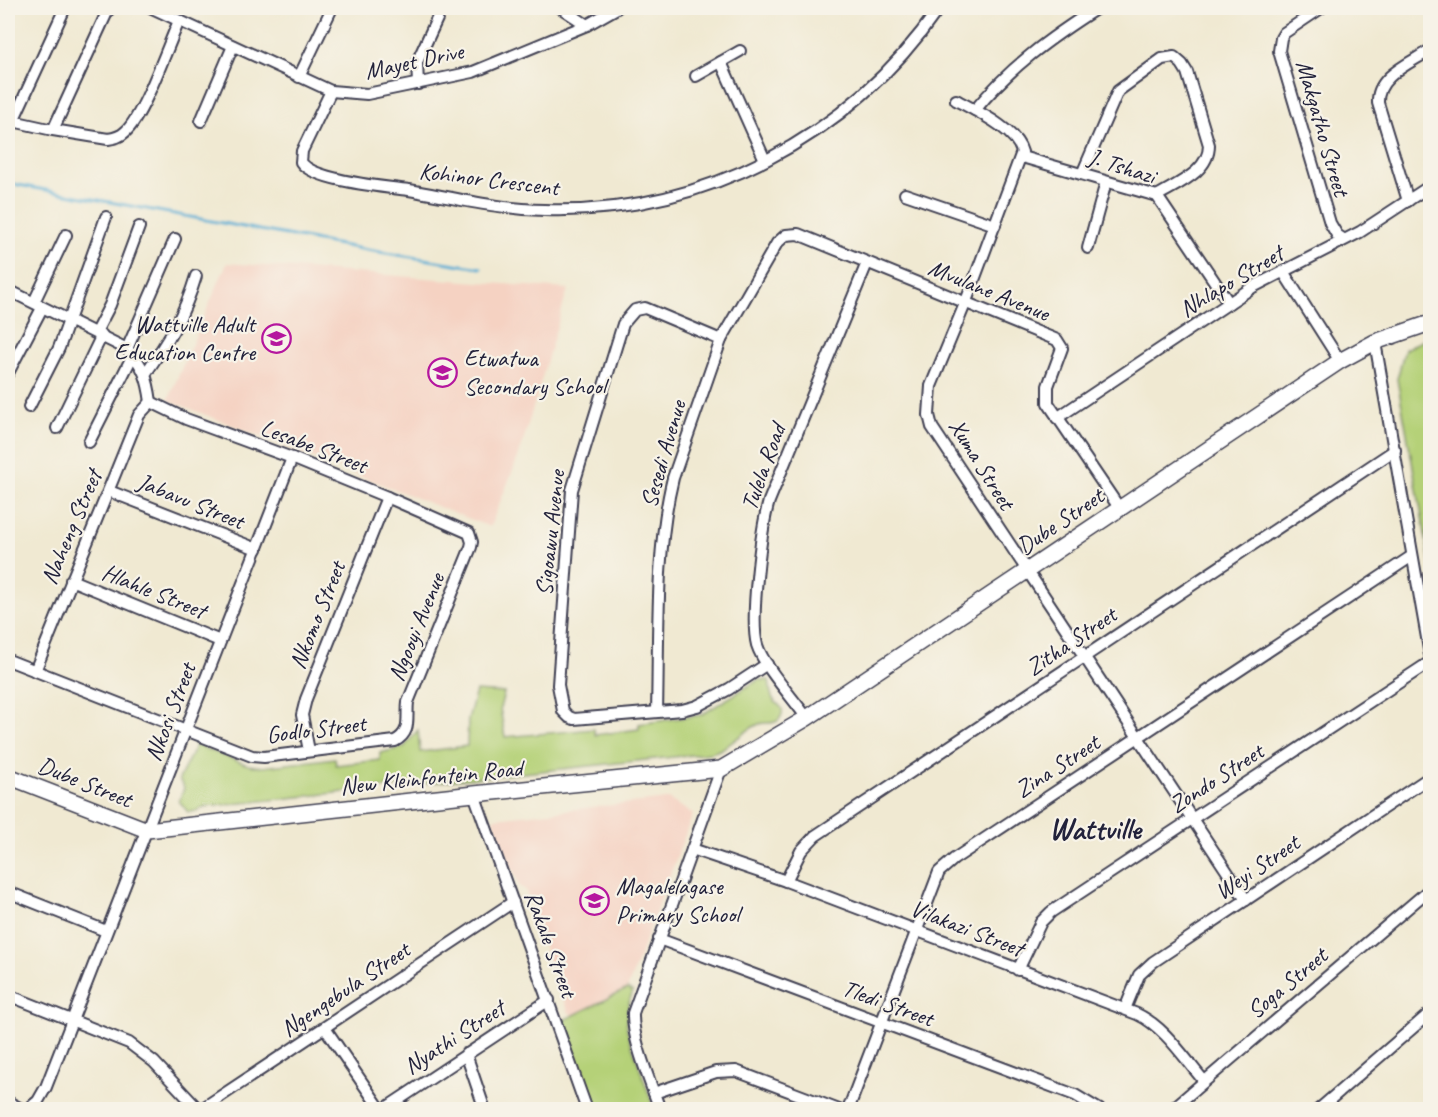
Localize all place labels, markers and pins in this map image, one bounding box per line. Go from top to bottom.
place label: Wattville Adult Education Centre [114,309,257,367]
school or university icon: Wattville Adult Education Centre [260,322,292,354]
place label: Etwatwa Secondary School [464,343,609,401]
school or university icon: Etwatwa Secondary School [427,356,459,388]
place label: Magalelagase Primary School [616,871,743,929]
school or university icon: Magalelagase Primary School [579,884,611,916]

